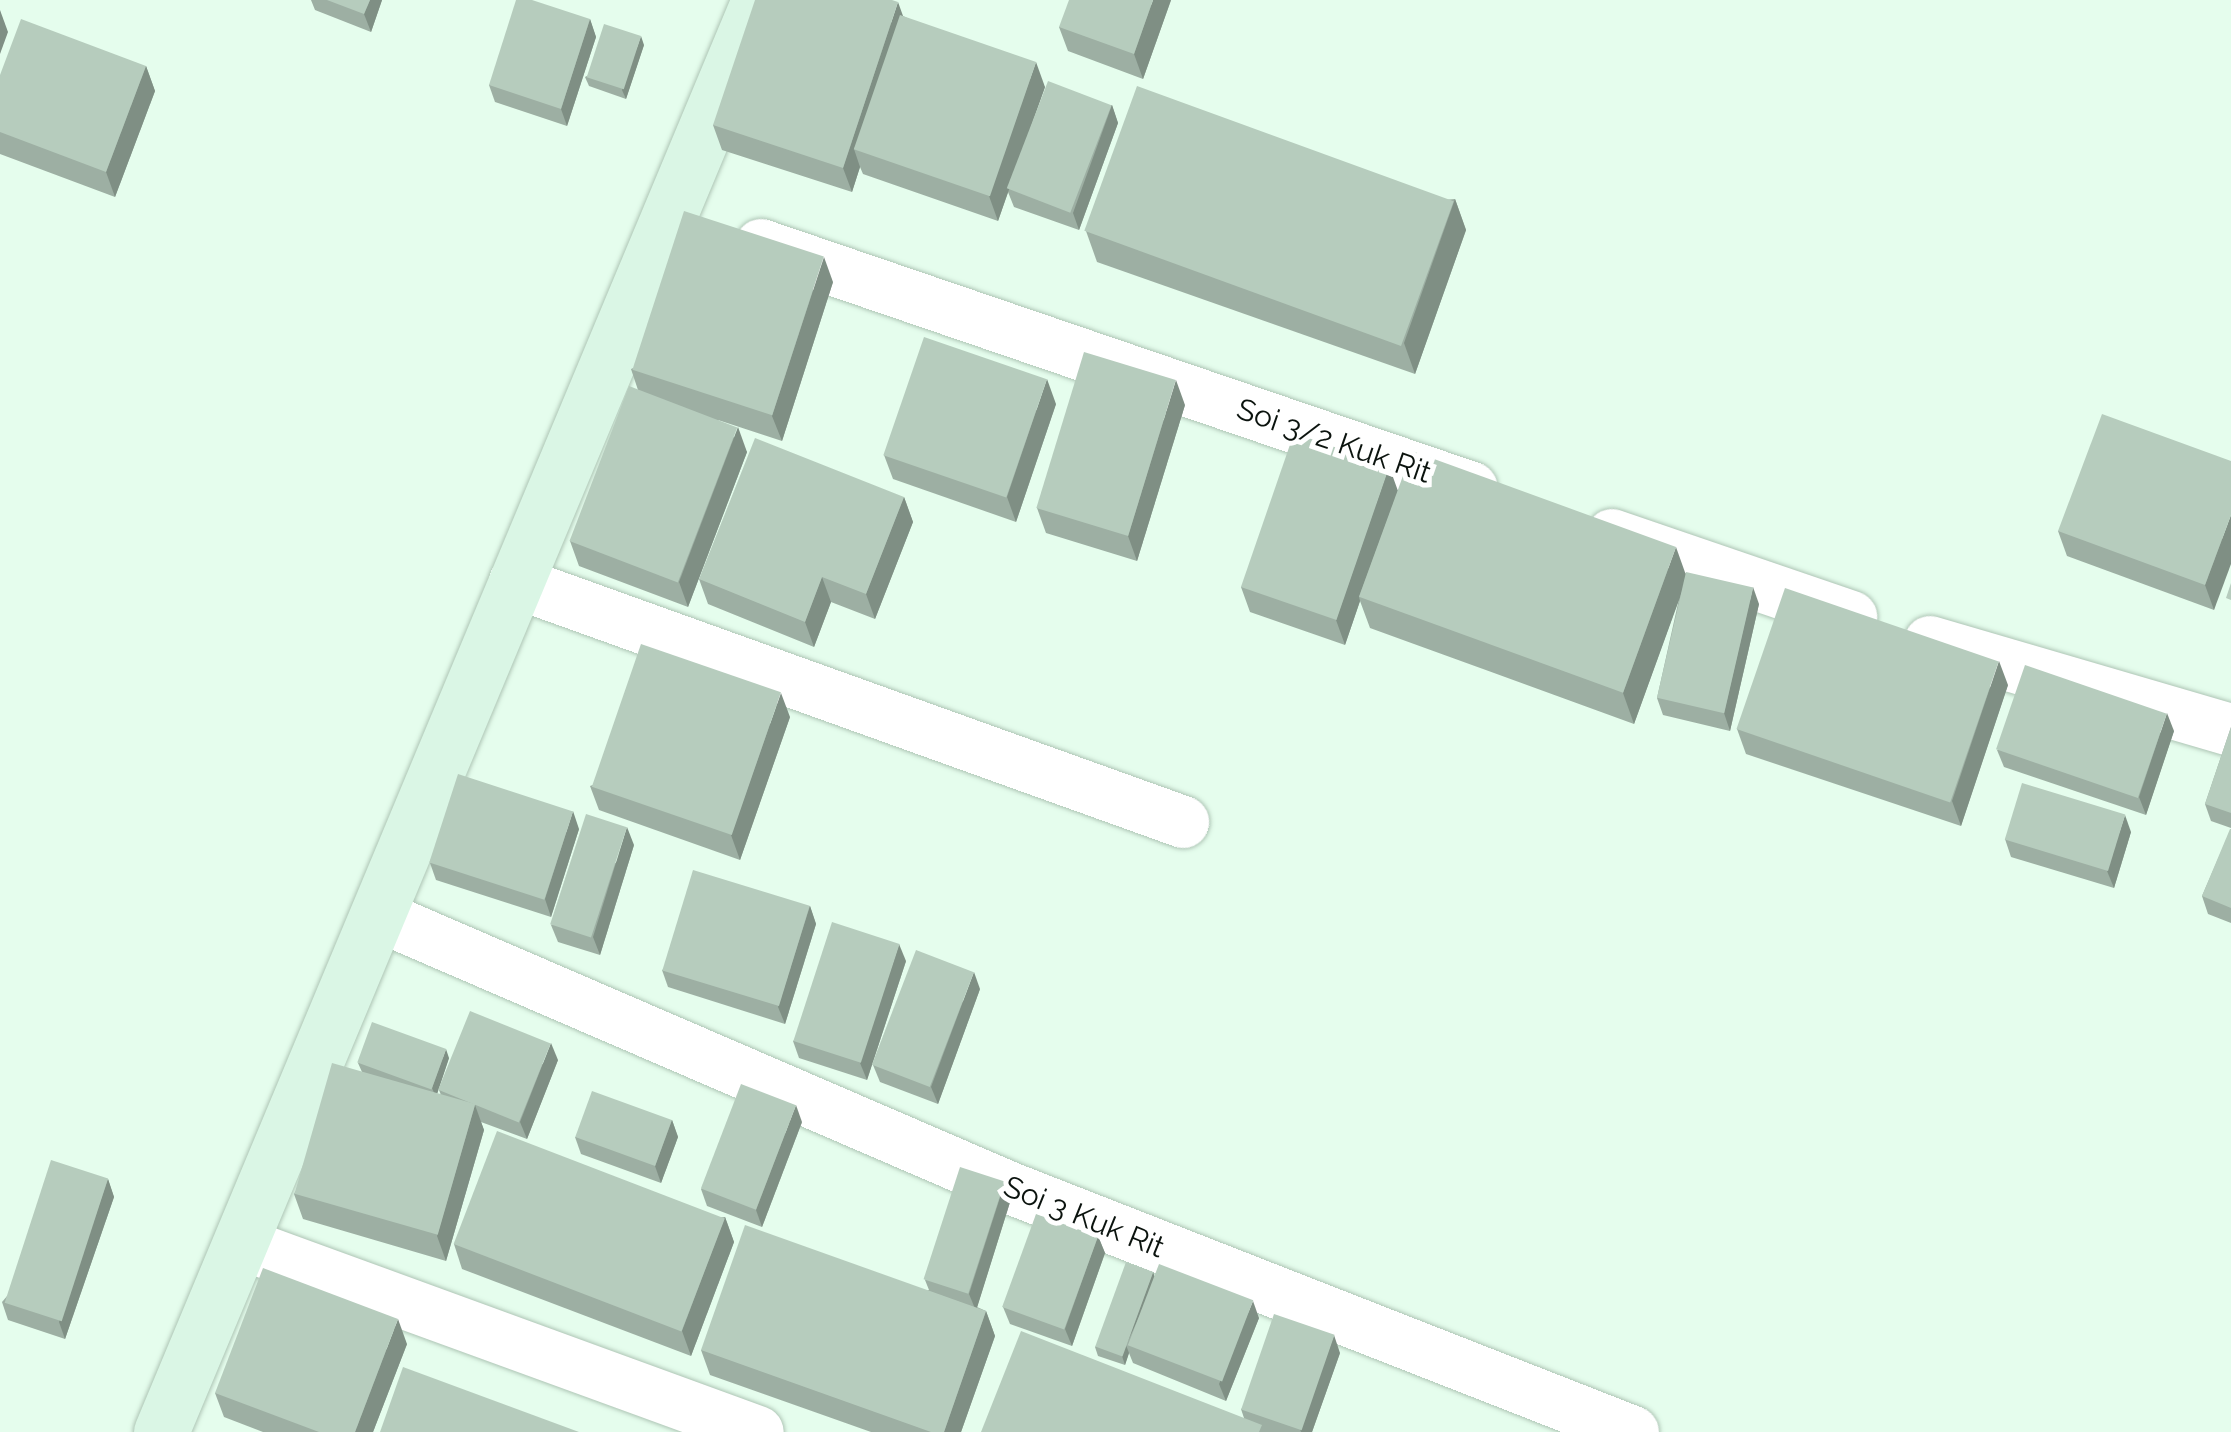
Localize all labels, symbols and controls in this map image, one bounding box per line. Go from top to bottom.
street label: Soi 3/2 Kuk Rit [1232,391,1436,491]
street label: Soi 3 Kuk Rit [998,1168,1170,1266]

